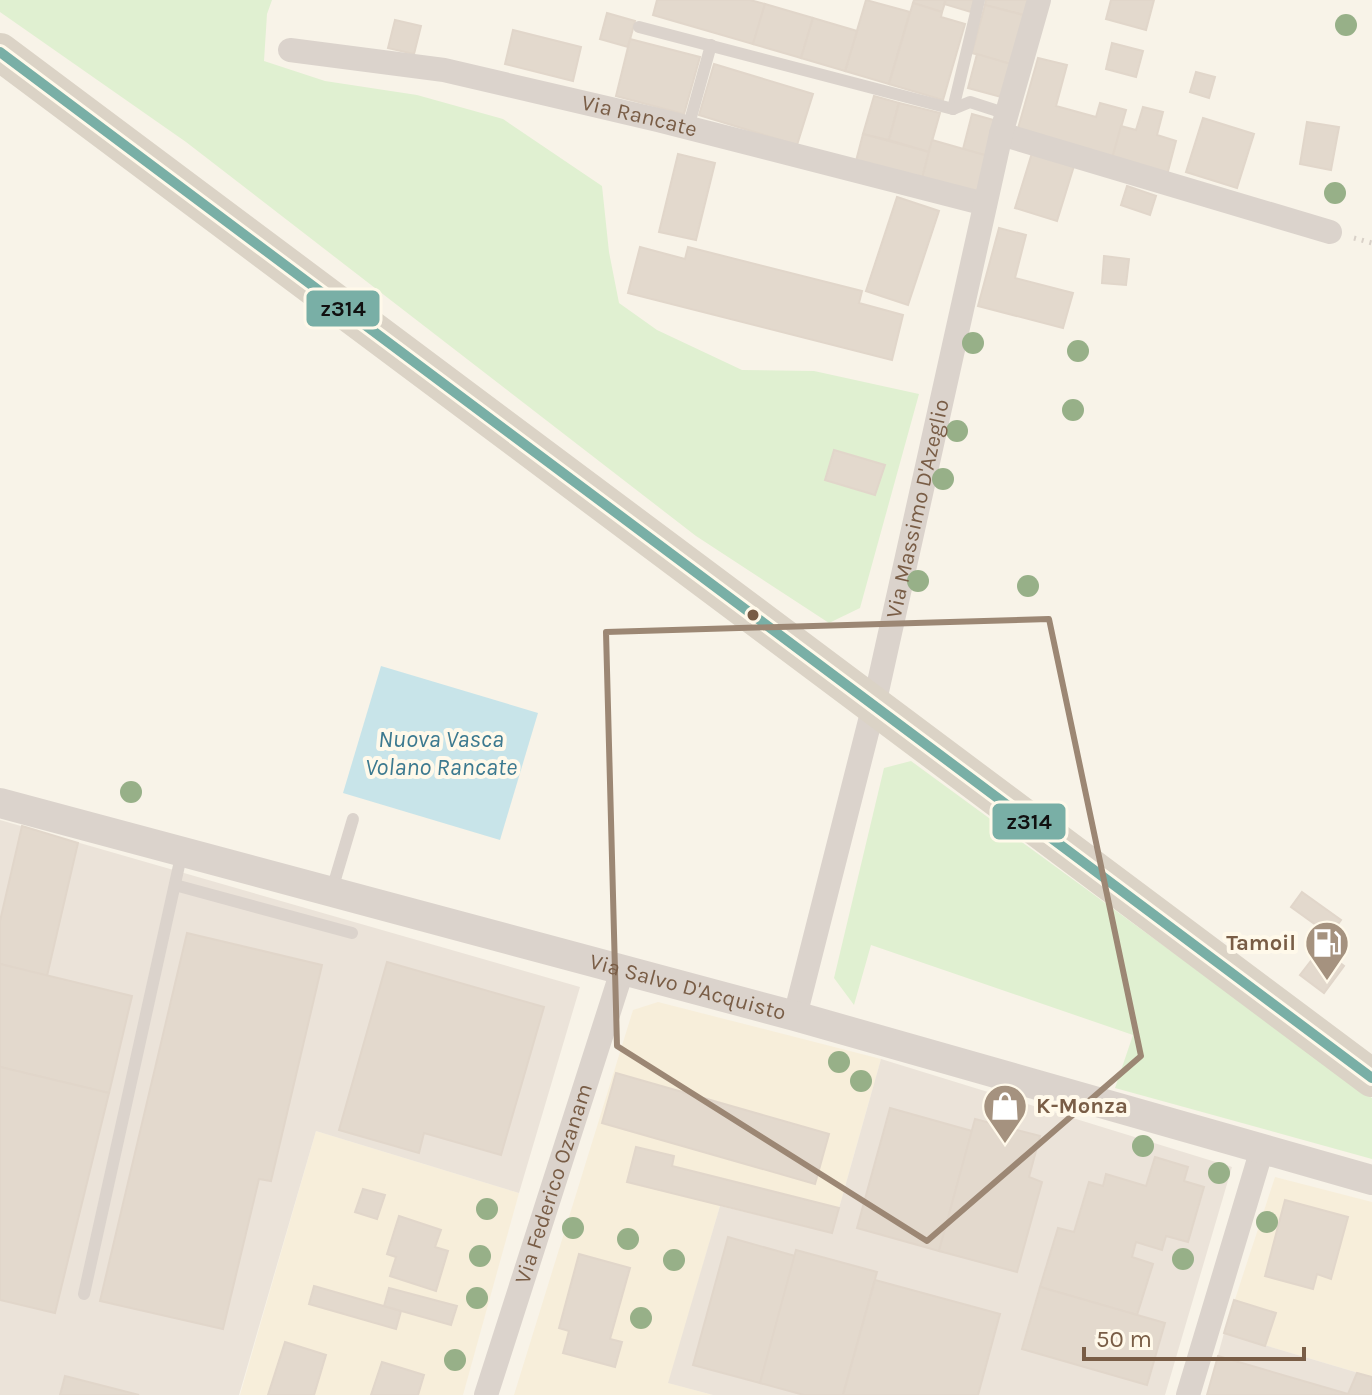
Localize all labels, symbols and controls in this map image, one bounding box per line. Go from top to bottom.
street label: Via Rancate [579,90,700,143]
line badge: z314 [305,289,381,328]
text: z314 [320,296,366,322]
street label: Via Massimo D'Azeglio [881,397,955,621]
unlabelled marker [745,607,761,623]
water label: Nuova Vasca Volano Rancate [365,725,517,781]
line badge: z314 [991,802,1067,841]
text: z314 [1006,809,1052,835]
fuel station icon: Tamoil [1303,919,1351,982]
place label: Tamoil [1226,930,1296,956]
street label: Via Salvo D'Acquisto [587,949,789,1026]
street label: Via Federico Ozanam [510,1080,598,1287]
shop icon: K-Monza [981,1082,1029,1145]
place label: K-Monza [1036,1093,1128,1119]
scale bar [1084,1311,1304,1361]
text: 50 m [1096,1325,1152,1353]

